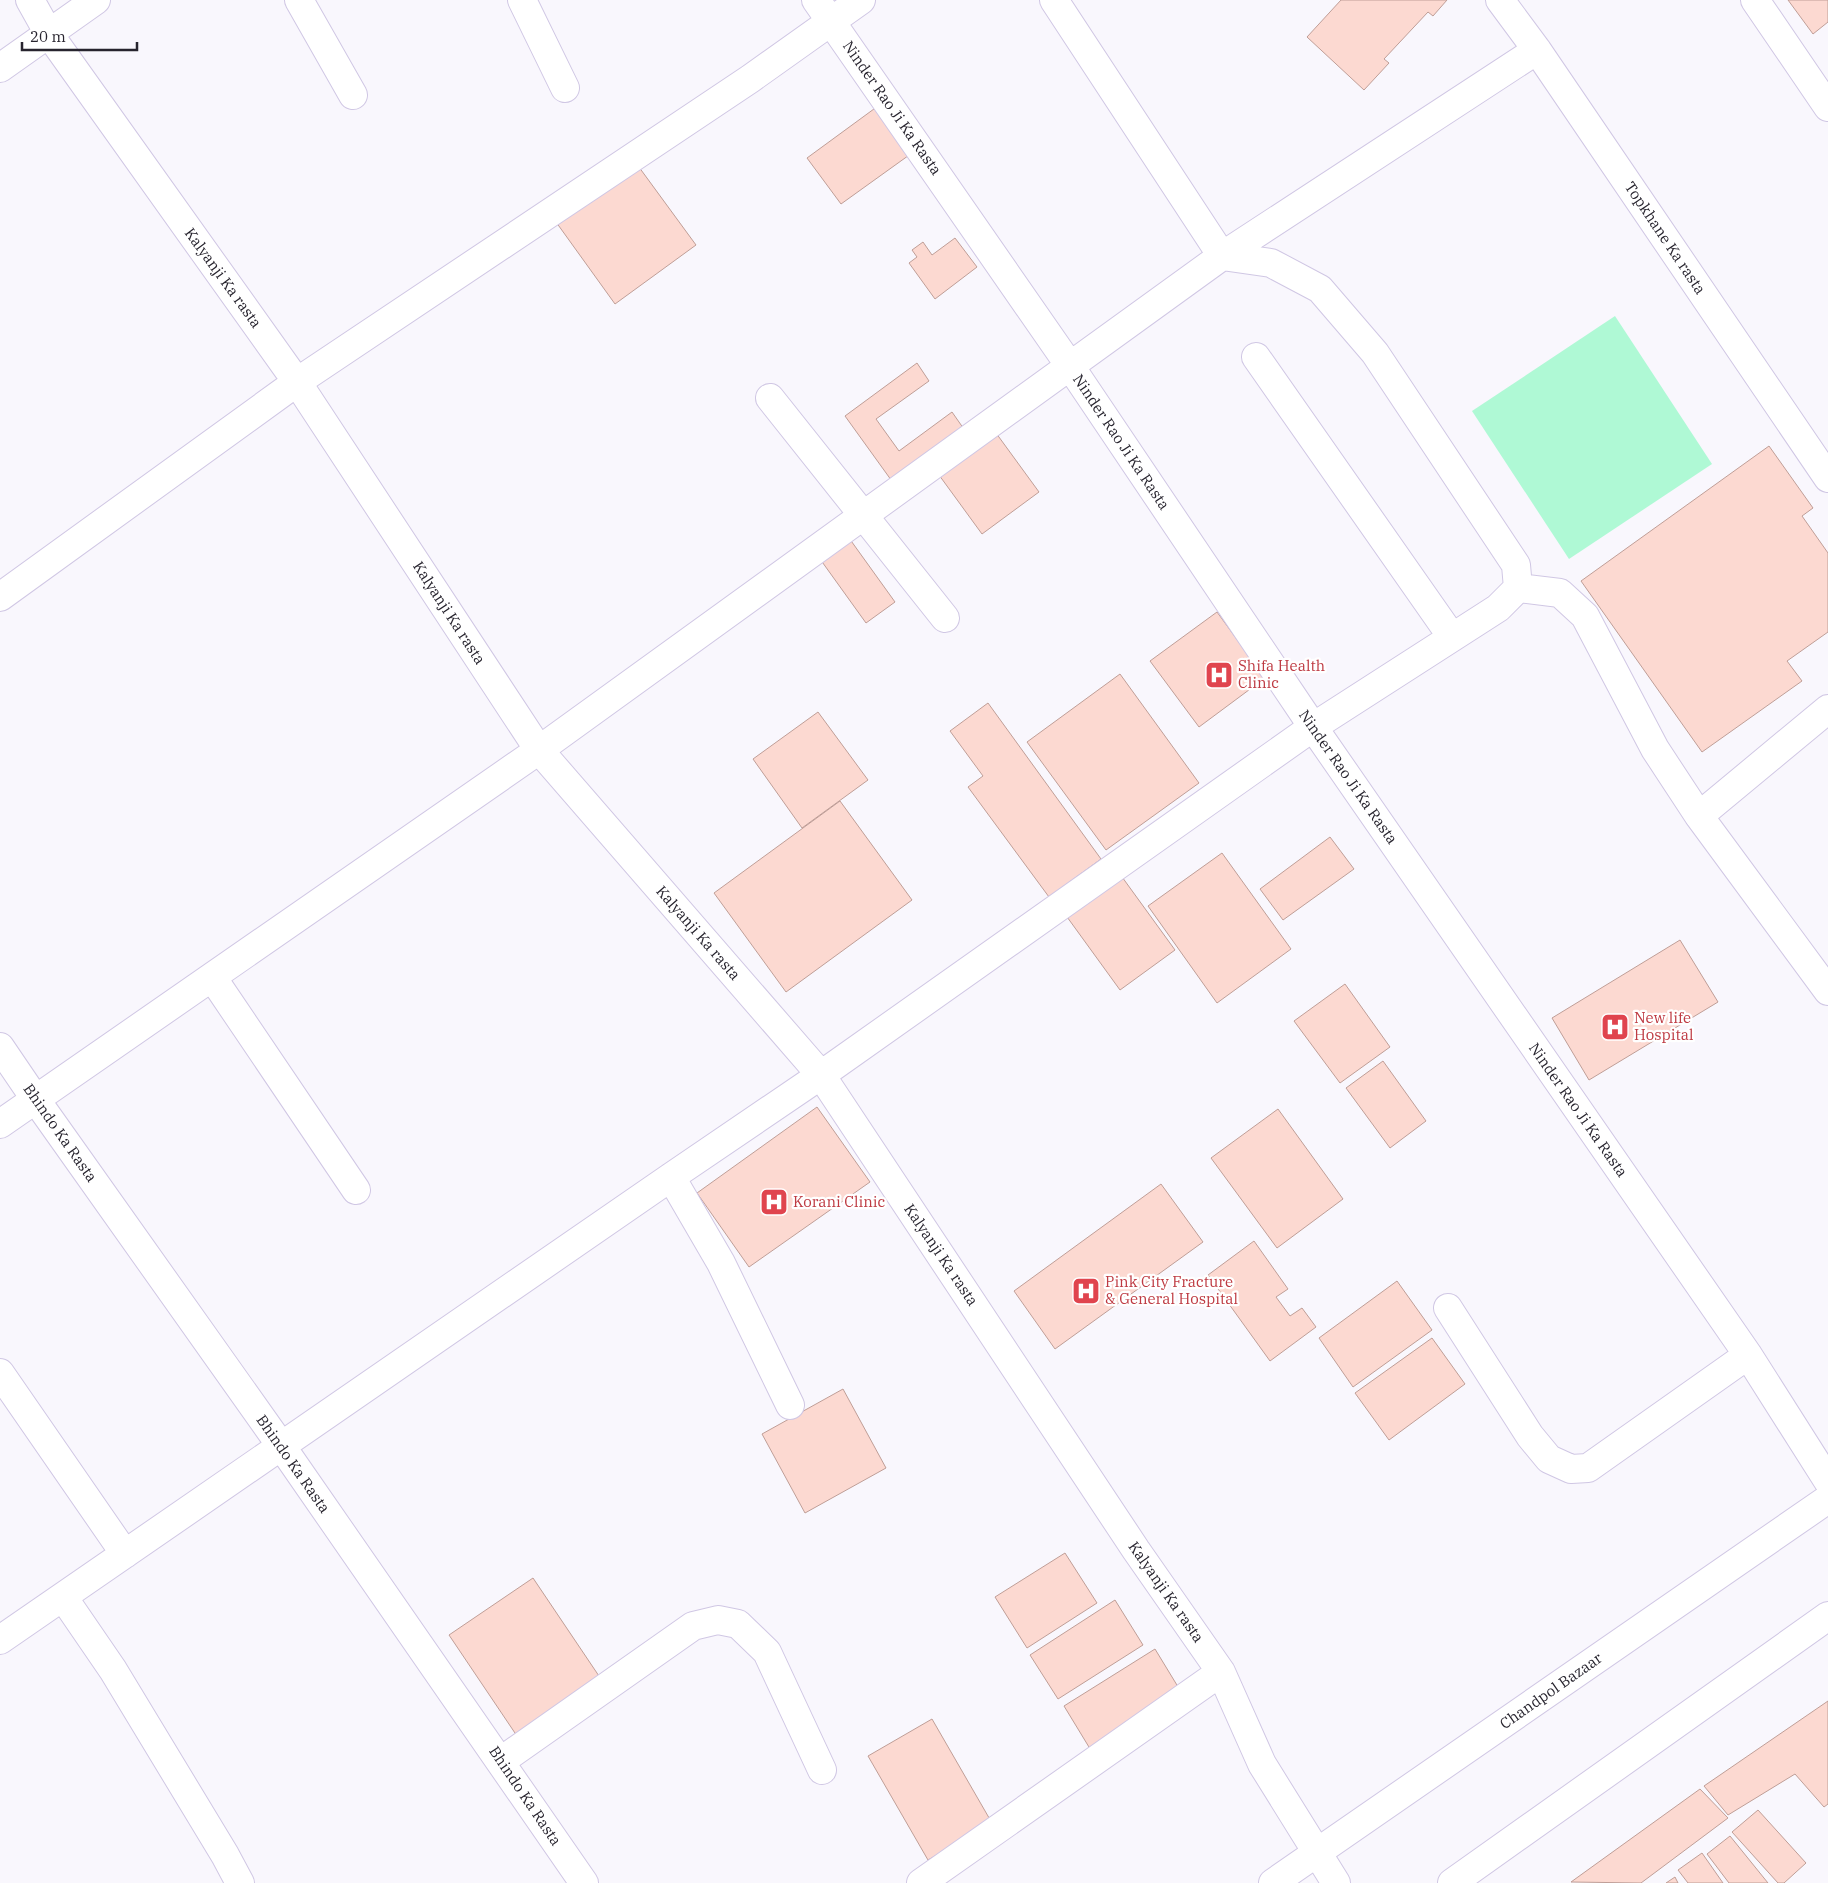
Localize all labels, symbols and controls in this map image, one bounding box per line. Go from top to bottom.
scale bar [22,20,138,52]
text: 20 m [30,27,66,46]
street label: Ninder Rao Ji Ka Rasta [839,37,946,179]
street label: Topkhane Ka rasta [1621,178,1710,298]
street label: Kalyanji Ka rasta [181,224,266,331]
street label: Ninder Rao Ji Ka Rasta [1069,370,1174,513]
street label: Kalyanji Ka rasta [409,558,490,668]
place label: Shifa Health Clinic [1238,656,1325,692]
hospital icon: Shifa Health Clinic [1204,660,1234,690]
street label: Ninder Rao Ji Ka Rasta [1295,706,1402,848]
street label: Kalyanji Ka rasta [652,882,745,984]
place label: New life Hospital [1634,1008,1694,1044]
hospital icon: New life Hospital [1600,1012,1630,1042]
street label: Ninder Rao Ji Ka Rasta [1525,1039,1632,1181]
street label: Bhindo Ka Rasta [19,1080,101,1186]
hospital icon: Korani Clinic [759,1187,789,1217]
place label: Korani Clinic [793,1192,886,1211]
street label: Kalyanji Ka rasta [900,1200,983,1309]
place label: Pink City Fracture & General Hospital [1105,1272,1238,1308]
hospital icon: Pink City Fracture & General Hospital [1071,1276,1101,1306]
street label: Bhindo Ka Rasta [252,1411,334,1517]
street label: Kalyanji Ka rasta [1124,1538,1208,1646]
street label: Chandpol Bazaar [1496,1648,1606,1733]
street label: Bhindo Ka Rasta [485,1742,566,1849]

